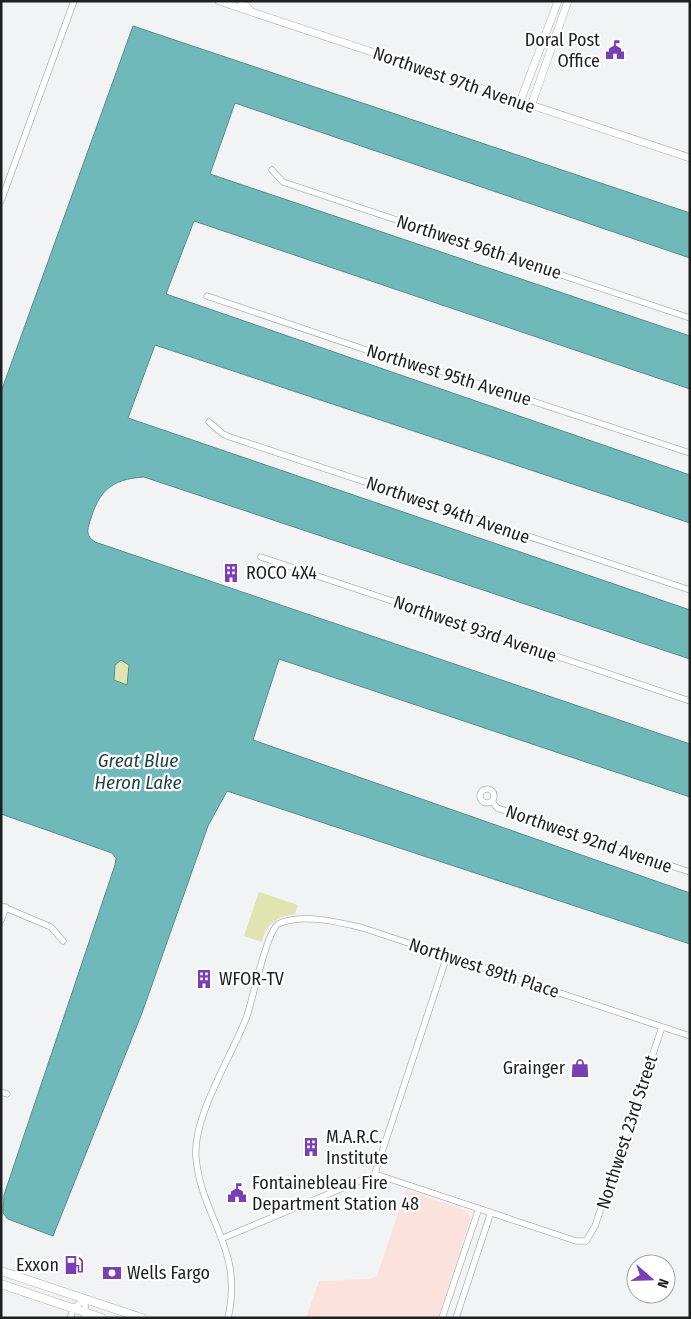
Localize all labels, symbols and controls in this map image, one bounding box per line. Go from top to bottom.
place label: Doral Post Office [525,29,600,72]
public building icon: Doral Post Office [604,39,626,61]
street label: Northwest 97th Avenue [370,42,538,118]
street label: Northwest 96th Avenue [394,210,564,284]
street label: Northwest 95th Avenue [364,339,534,411]
street label: Northwest 94th Avenue [363,472,533,548]
building icon: ROCO 4X4 [220,562,242,584]
place label: ROCO 4X4 [246,562,317,584]
street label: Northwest 93rd Avenue [391,591,559,667]
water label: Great Blue Heron Lake [94,749,182,794]
street label: Northwest 92nd Avenue [503,800,675,878]
street label: Northwest 89th Place [406,933,562,1003]
building icon: WFOR-TV [193,968,215,990]
place label: WFOR-TV [219,968,285,990]
street label: Northwest 23rd Street [592,1052,662,1212]
place label: Grainger [503,1057,566,1079]
shop icon: Grainger [569,1057,591,1079]
place label: M.A.R.C. Institute [326,1126,388,1169]
building icon: M.A.R.C. Institute [300,1136,322,1158]
place label: Fontainebleau Fire Department Station 48 [252,1172,419,1215]
public building icon: Fontainebleau Fire Department Station 48 [226,1182,248,1204]
place label: Exxon [16,1254,59,1276]
fuel station icon: Exxon [63,1254,85,1276]
north arrow [626,1254,676,1304]
bank icon: Wells Fargo [101,1262,123,1284]
place label: Wells Fargo [127,1262,210,1284]
text: N [653,1276,672,1290]

